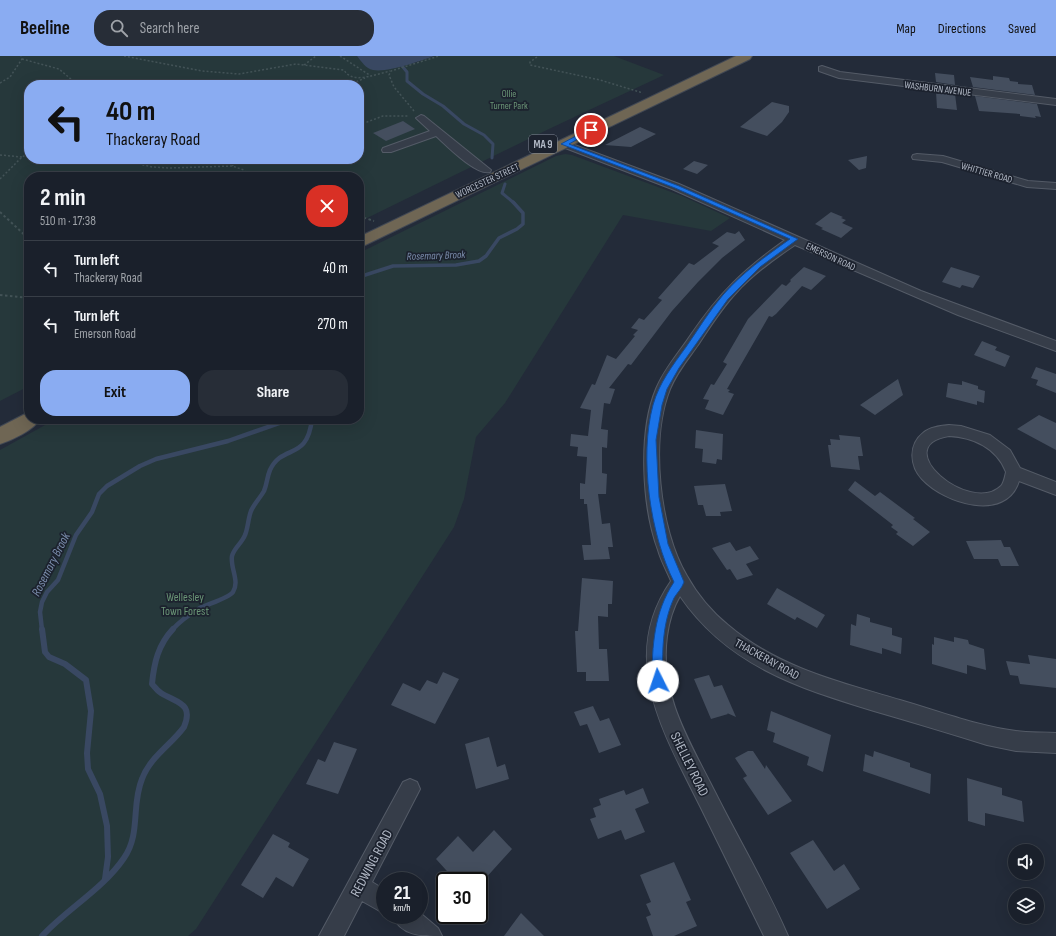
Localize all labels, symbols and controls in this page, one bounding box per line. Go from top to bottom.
search box [94,10,374,46]
text: Beeline [20,17,70,40]
icon: search [108,17,130,39]
text: Search here [140,19,199,38]
text: Map [896,20,916,37]
text: Directions [938,20,986,37]
text: Saved [1008,20,1036,37]
street label: WASHBURN AVENUE [904,79,972,99]
park label: Ollie Turner Park [490,88,528,112]
text: 40 m [106,95,155,128]
icon: left [40,96,92,148]
pin [574,113,608,147]
icon: arrive [580,119,602,141]
text: Thackeray Road [106,129,200,150]
road number: MA 9 [529,135,557,153]
street label: WHITTIER ROAD [960,160,1014,186]
street label: WORCESTER STREET [454,161,521,201]
text: 2 min [40,183,86,212]
button: close [306,185,348,227]
text: 510 m · 17:38 [40,213,96,229]
street label: EMERSON ROAD [804,240,857,274]
water label: Rosemary Brook [406,248,466,263]
text: Turn left [74,251,119,270]
icon: left [40,258,62,280]
text: 40 m [323,259,348,278]
text: Thackeray Road [74,270,142,286]
text: Turn left [74,307,119,326]
icon: left [40,314,62,336]
text: 270 m [317,315,348,334]
text: Emerson Road [74,326,136,342]
button: Exit [40,370,190,416]
button: Share [198,370,348,416]
water label: Rosemary Brook [28,529,74,599]
park label: Wellesley Town Forest [161,590,209,619]
street label: THACKERAY ROAD [732,636,802,683]
position arrow [637,660,679,702]
street label: SHELLEY ROAD [667,729,712,799]
street label: REDWING ROAD [347,827,396,900]
map controls [1008,844,1044,924]
button: sound [1008,844,1044,880]
speed limit sign: 30 [436,872,488,924]
text: 21 [394,881,410,905]
button: layers [1008,888,1044,924]
text: km/h [393,902,411,914]

